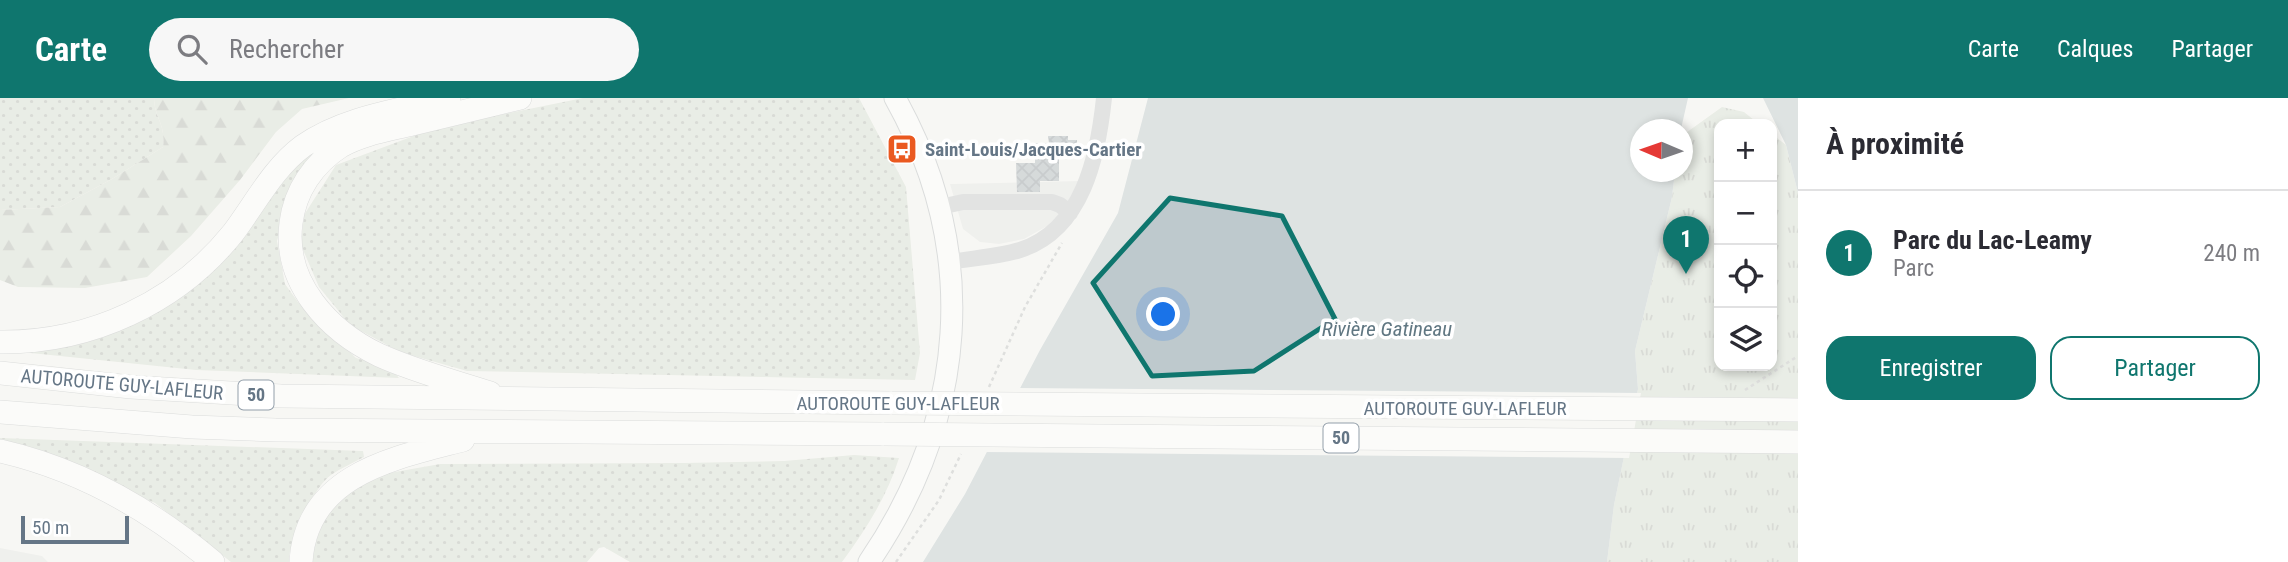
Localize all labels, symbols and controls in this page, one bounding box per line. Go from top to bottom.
search box [149,18,639,81]
text: Carte [35,30,107,69]
icon: search [173,30,211,68]
text: Rechercher [229,34,344,64]
text: Carte [1968,35,2019,63]
text: Calques [2057,35,2133,63]
text: Partager [2171,35,2253,63]
north arrow [1630,119,1693,182]
map controls [1714,119,1777,371]
button: + [1714,119,1777,182]
text: À proximité [1826,126,1964,161]
bus stop icon: Saint-Louis/Jacques-Cartier [885,132,919,166]
place label: Saint-Louis/Jacques-Cartier [925,138,1142,161]
button: − [1714,182,1777,245]
pin: 1 [1663,216,1709,274]
text: Parc du Lac-Leamy [1893,225,2092,255]
text: 1 [1843,240,1855,267]
text: 240 m [2203,240,2260,267]
button: locate [1714,245,1777,308]
text: Parc [1893,255,1934,282]
your location [1146,297,1180,331]
button: layers [1714,308,1777,371]
water label: Rivière Gatineau [1322,317,1452,341]
button: Enregistrer [1826,336,2036,400]
button: Partager [2050,336,2260,400]
street label: AUTOROUTE GUY-LAFLEUR [20,364,224,405]
road number: 50 [238,380,274,410]
street label: AUTOROUTE GUY-LAFLEUR [796,392,1000,415]
street label: AUTOROUTE GUY-LAFLEUR [1363,397,1567,420]
road number: 50 [1324,424,1358,452]
scale bar [21,513,130,545]
text: 50 m [32,516,69,539]

